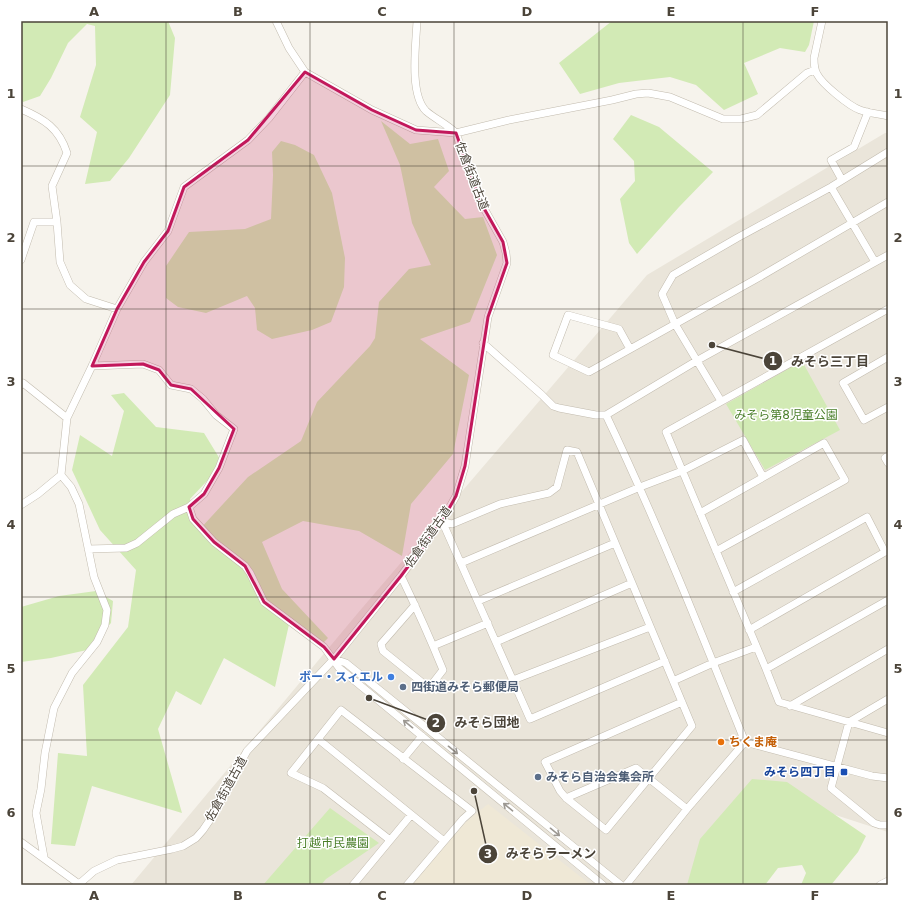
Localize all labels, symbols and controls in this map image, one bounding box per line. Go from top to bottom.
text: A [89,4,99,19]
text: B [233,4,243,19]
text: C [377,4,387,19]
text: D [522,4,533,19]
text: E [667,4,675,19]
text: F [811,4,819,19]
text: 1 [6,86,16,101]
text: 1 [893,86,903,101]
street label: 佐倉街道古道 [453,140,491,212]
text: 2 [6,230,16,245]
text: 2 [893,230,903,245]
callout: みそら三丁目 [763,349,877,374]
text: 1 [769,354,777,368]
text: みそら三丁目 [791,354,869,369]
text: 3 [6,374,16,389]
text: 3 [893,374,903,389]
park label: みそら第8児童公園 [734,408,838,422]
street label: 佐倉街道古道 [402,503,454,571]
text: 4 [6,517,16,532]
text: 4 [893,517,903,532]
text: 5 [6,661,16,676]
text: 5 [893,661,903,676]
place label: ボー・スィエル [299,670,383,684]
marker: ボー・スィエル [386,672,396,682]
place label: 四街道みそら郵便局 [411,680,519,694]
marker: 四街道みそら郵便局 [398,682,408,692]
callout: みそら団地 [426,710,527,735]
text: みそら団地 [454,715,520,730]
text: 2 [432,716,440,730]
one-way arrow [402,720,413,729]
place label: ちくま庵 [729,735,777,749]
marker: ちくま庵 [716,737,726,747]
one-way arrow [448,746,459,755]
street label: 佐倉街道古道 [202,754,250,824]
place label: みそら四丁目 [764,765,836,779]
marker: みそら四丁目 [839,767,849,777]
place label: みそら自治会集会所 [546,770,654,784]
marker: みそら自治会集会所 [533,772,543,782]
one-way arrow [503,802,514,811]
text: 6 [6,805,16,820]
text: 6 [893,805,903,820]
one-way arrow [549,827,560,836]
park label: 打越市民農園 [297,836,369,850]
callout: みそらラーメン [478,841,605,866]
text: みそらラーメン [506,846,596,861]
text: 3 [484,847,492,861]
text: A [89,888,99,903]
text: B [233,888,243,903]
text: C [377,888,387,903]
text: D [522,888,533,903]
text: E [667,888,675,903]
text: F [811,888,819,903]

